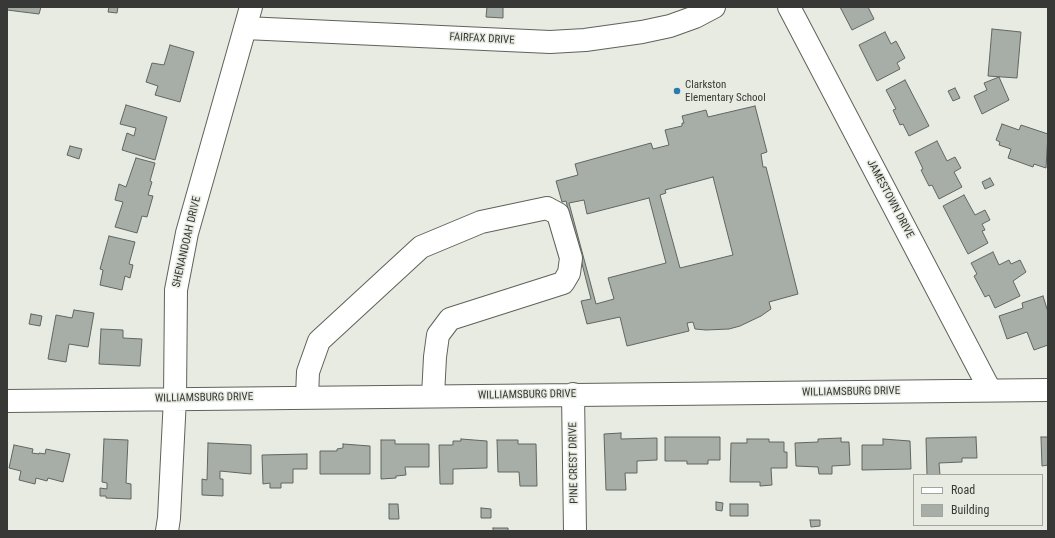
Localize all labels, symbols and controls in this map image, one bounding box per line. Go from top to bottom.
street label: FAIRFAX DRIVE [449,31,515,47]
place label: Clarkston Elementary School [685,78,766,104]
marker: Clarkston Elementary School [672,86,682,96]
street label: JAMESTOWN DRIVE [864,157,916,241]
street label: SHENANDOAH DRIVE [170,195,204,289]
street label: WILLIAMSBURG DRIVE [802,385,900,399]
street label: WILLIAMSBURG DRIVE [478,388,576,402]
street label: WILLIAMSBURG DRIVE [155,391,253,405]
street label: PINE CREST DRIVE [567,422,581,504]
legend [913,474,1043,526]
text: Road [951,483,975,497]
text: Building [951,503,989,517]

